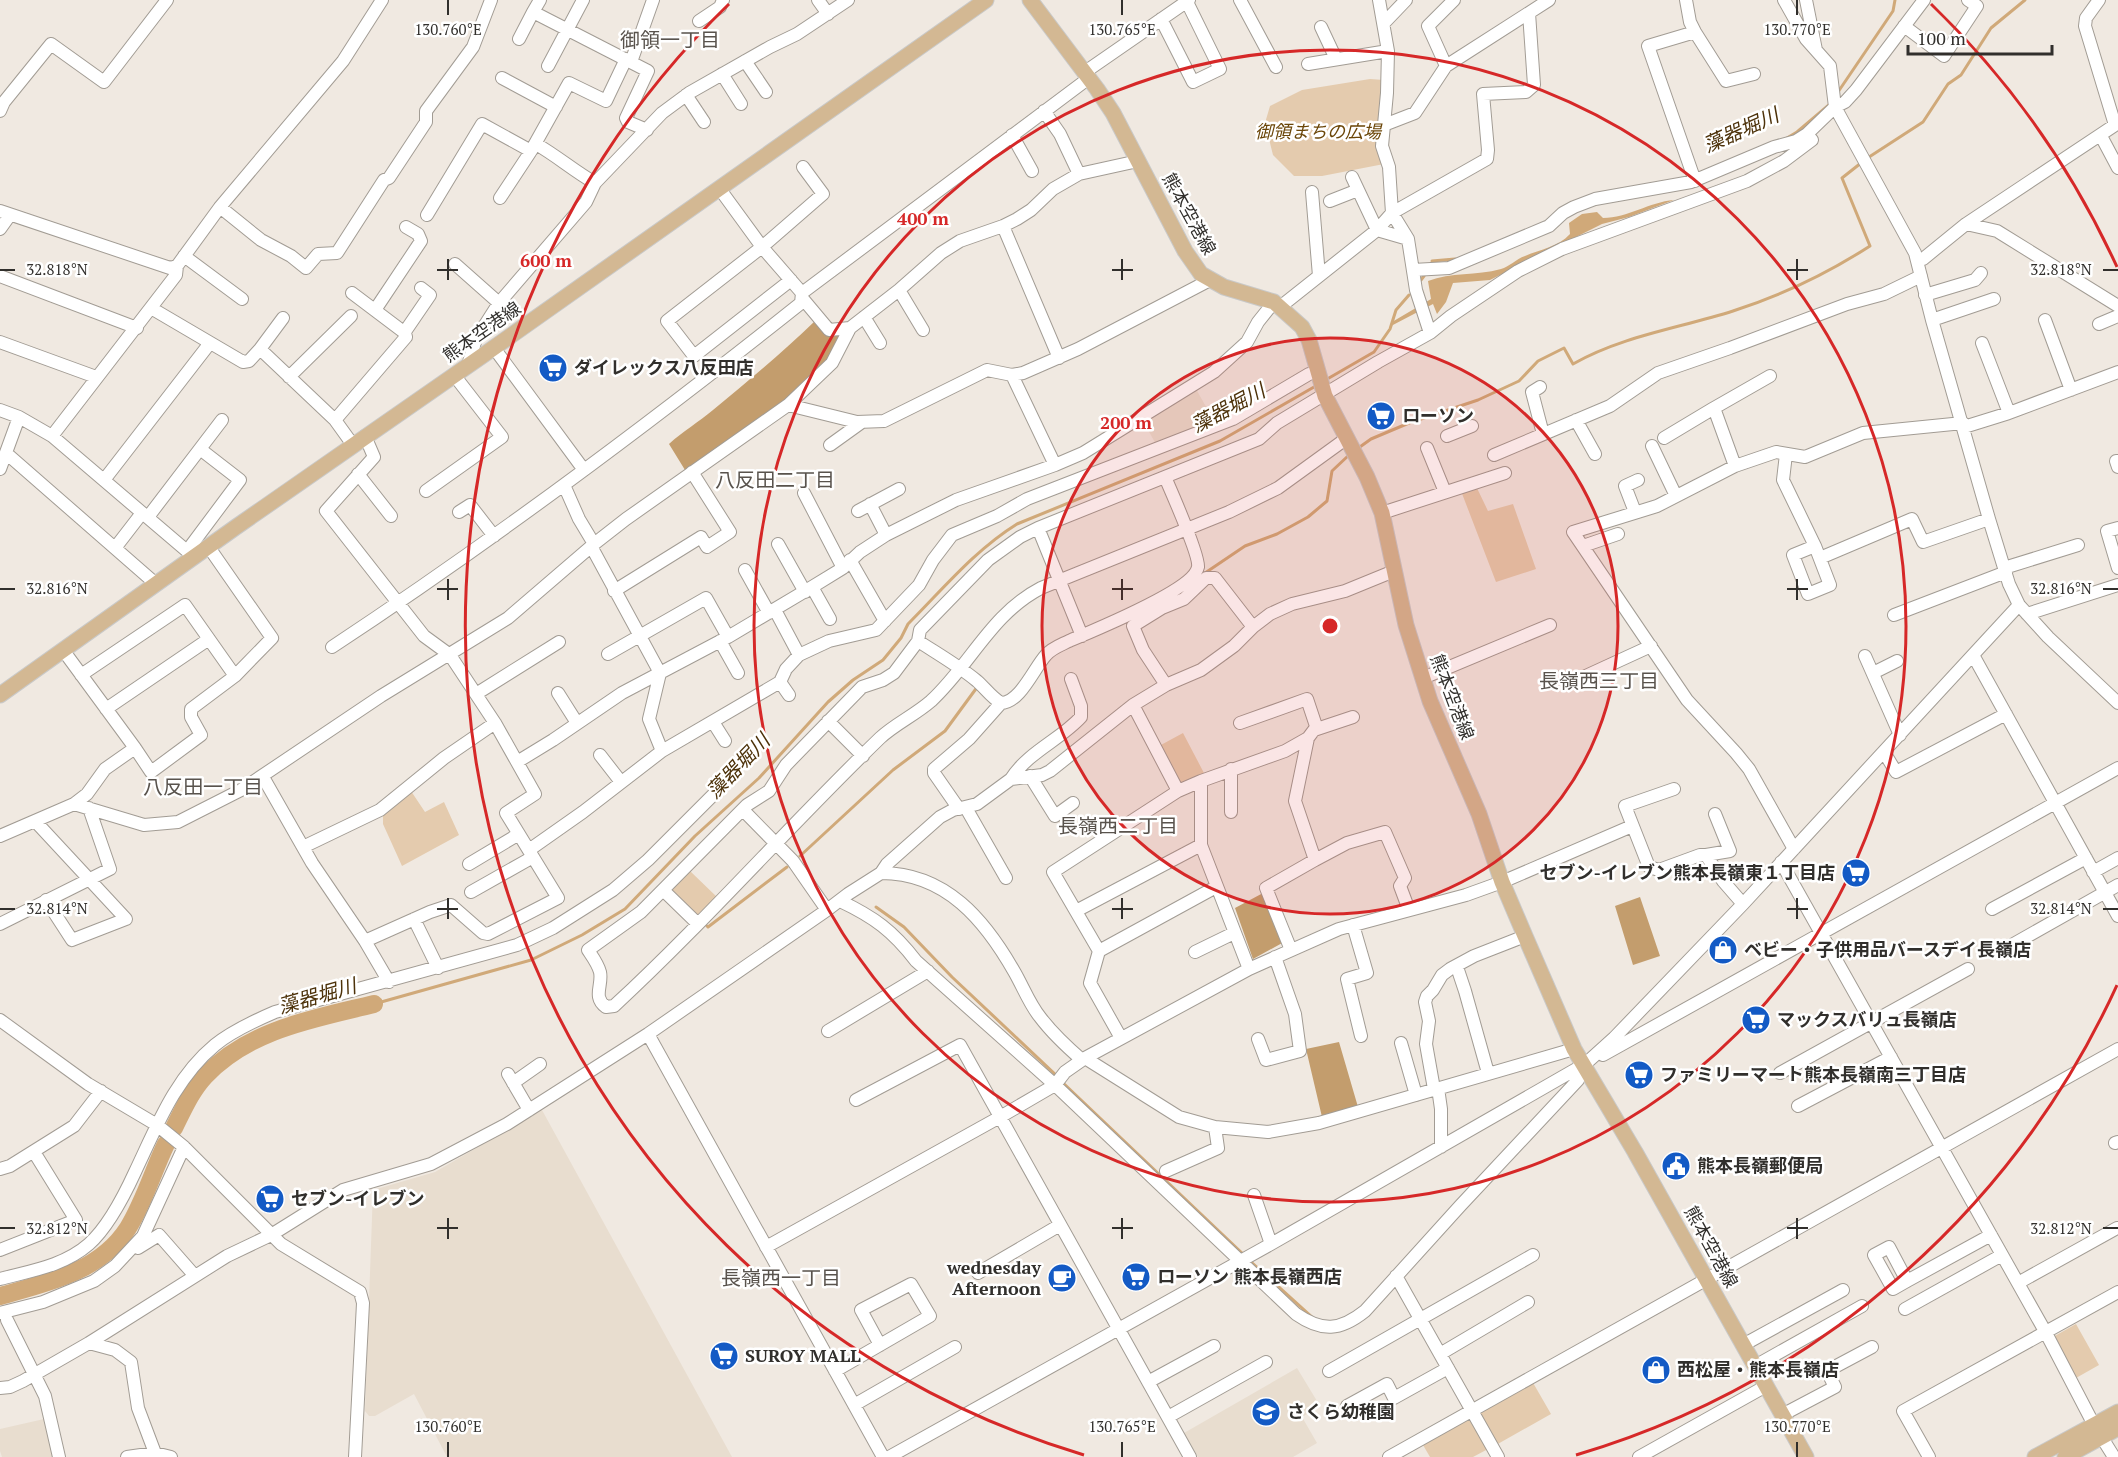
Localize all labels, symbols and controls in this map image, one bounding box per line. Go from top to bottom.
scale bar [1908,18,2052,56]
text: 130.760°E [414,19,482,39]
text: 130.765°E [1088,19,1156,39]
text: 130.770°E [1763,19,1831,39]
district label: 御領一丁目 [620,26,720,53]
text: 100 m [1917,26,1966,50]
water label: 藻器堀川 [1699,100,1785,158]
park label: 御領まちの広場 [1255,119,1383,143]
street label: 熊本空港線 [1158,168,1222,259]
text: 400 m [897,206,949,230]
text: 600 m [520,248,572,272]
text: 32.818°N [26,259,88,279]
text: 32.818°N [2030,259,2092,279]
street label: 熊本空港線 [438,296,525,367]
supermarket icon: ダイレックス八反田店 [537,352,569,384]
place label: ダイレックス八反田店 [574,355,753,379]
water label: 藻器堀川 [1186,376,1271,438]
supermarket icon: ローソン [1365,400,1397,432]
place label: ローソン [1402,403,1474,427]
text: 200 m [1100,410,1152,434]
district label: 八反田二丁目 [715,466,835,493]
text: 32.816°N [26,578,88,598]
text: 32.816°N [2030,578,2092,598]
centre of rings [1320,616,1340,636]
street label: 熊本空港線 [1426,650,1480,743]
district label: 長嶺西三丁目 [1539,667,1659,694]
water label: 藻器堀川 [700,726,777,804]
district label: 八反田一丁目 [143,773,263,800]
district label: 長嶺西二丁目 [1058,812,1178,839]
supermarket icon: セブン-イレブン熊本長嶺東１丁目店 [1840,857,1872,889]
place label: セブン-イレブン熊本長嶺東１丁目店 [1540,860,1835,884]
text: 32.814°N [26,898,88,918]
text: 32.814°N [2030,898,2092,918]
shop icon: ベビー・子供用品バースデイ長嶺店 [1707,934,1739,966]
place label: ベビー・子供用品バースデイ長嶺店 [1744,937,2031,961]
water label: 藻器堀川 [275,971,361,1020]
supermarket icon: マックスバリュ長嶺店 [1740,1004,1772,1036]
place label: マックスバリュ長嶺店 [1777,1007,1956,1031]
supermarket icon: ファミリーマート熊本長嶺南三丁目店 [1623,1059,1655,1091]
place label: ファミリーマート熊本長嶺南三丁目店 [1660,1062,1966,1086]
public building icon: 熊本長嶺郵便局 [1660,1150,1692,1182]
place label: 熊本長嶺郵便局 [1697,1153,1823,1177]
supermarket icon: セブン-イレブン [254,1183,286,1215]
place label: セブン-イレブン [291,1186,424,1210]
street label: 熊本空港線 [1680,1201,1744,1292]
text: 32.812°N [26,1218,88,1238]
text: 32.812°N [2030,1218,2092,1238]
place label: wednesday Afternoon [946,1255,1041,1300]
supermarket icon: ローソン 熊本長嶺西店 [1120,1261,1152,1293]
cafe icon: wednesday Afternoon [1046,1262,1078,1294]
district label: 長嶺西一丁目 [721,1264,841,1291]
place label: ローソン 熊本長嶺西店 [1157,1264,1342,1288]
supermarket icon: SUROY MALL [708,1340,740,1372]
place label: SUROY MALL [745,1343,861,1367]
shop icon: 西松屋・熊本長嶺店 [1640,1354,1672,1386]
place label: 西松屋・熊本長嶺店 [1677,1357,1839,1381]
school or university icon: さくら幼稚園 [1250,1396,1282,1428]
place label: さくら幼稚園 [1287,1399,1395,1423]
text: 130.760°E [414,1416,482,1436]
text: 130.765°E [1088,1416,1156,1436]
text: 130.770°E [1763,1416,1831,1436]

